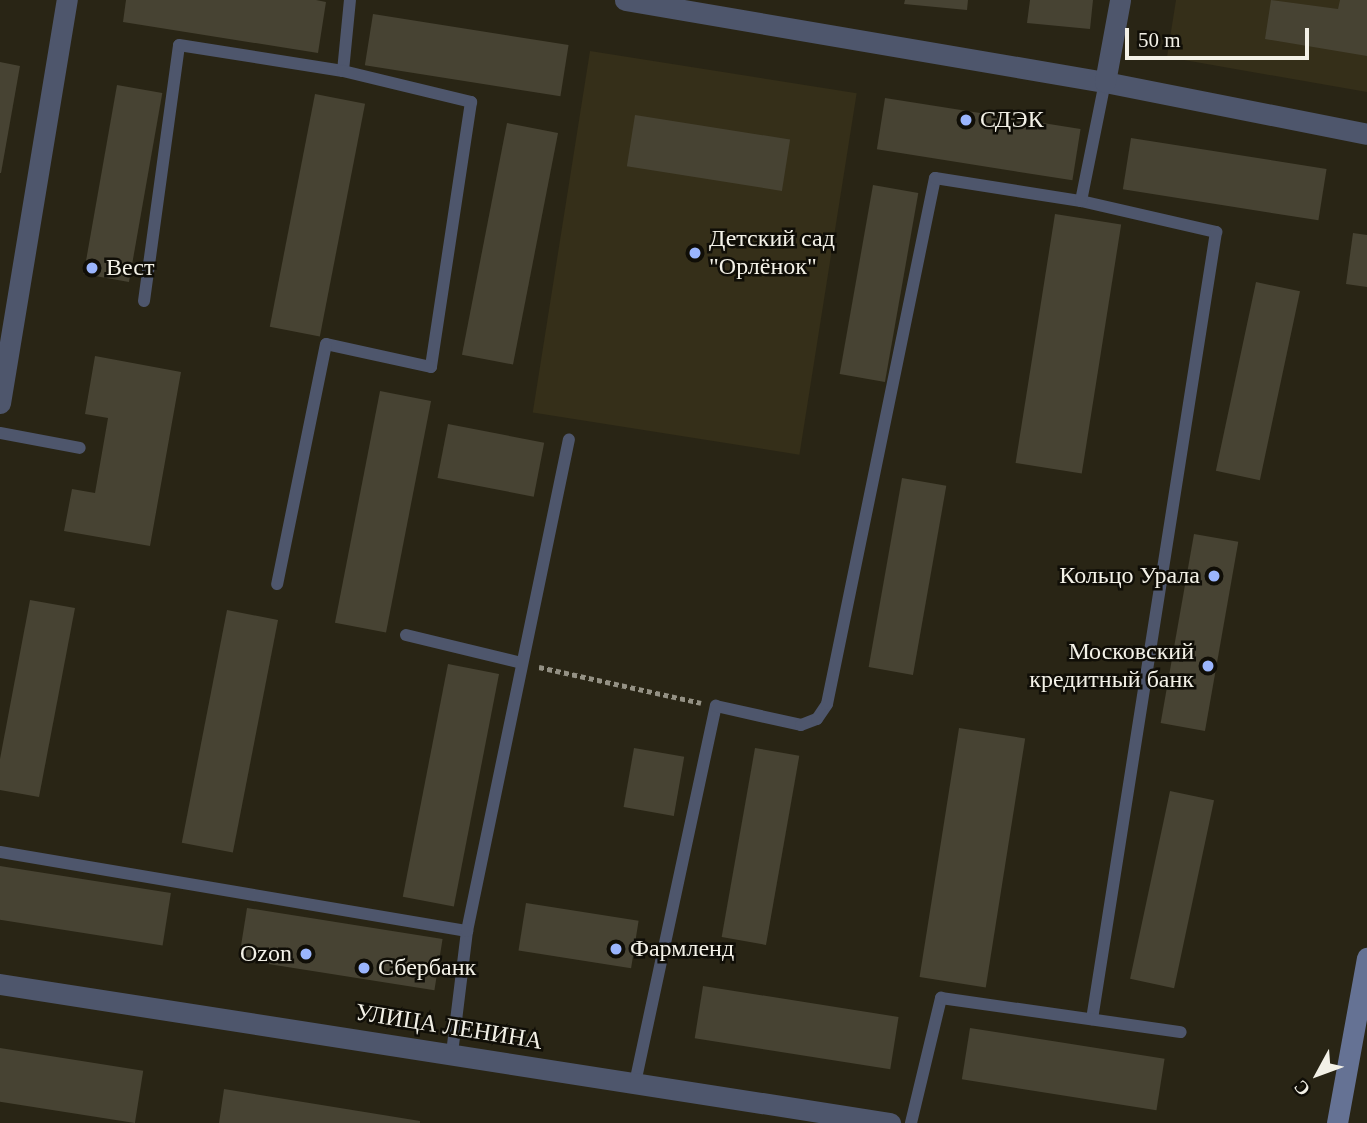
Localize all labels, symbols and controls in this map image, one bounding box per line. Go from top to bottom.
scale bar [1129,14,1313,58]
text: 50 m [1138,28,1181,52]
place label: СДЭК [980,106,1044,134]
marker: СДЭК [958,112,974,128]
place label: Детский сад "Орлёнок" [709,225,835,281]
marker: Детский сад "Орлёнок" [687,245,703,261]
place label: Вест [106,254,154,282]
marker: Вест [84,260,100,276]
place label: Кольцо Урала [1059,562,1200,590]
marker: Кольцо Урала [1206,568,1222,584]
place label: Московский кредитный банк [1029,638,1194,694]
marker: Московский кредитный банк [1200,658,1216,674]
place label: Фармленд [630,935,734,963]
place label: Ozon [240,940,292,968]
marker: Фармленд [608,941,624,957]
marker: Ozon [298,946,314,962]
place label: Сбербанк [378,954,476,982]
marker: Сбербанк [356,960,372,976]
street label: УЛИЦА ЛЕНИНА [353,998,545,1056]
north arrow [1283,1039,1353,1109]
text: С [1289,1076,1314,1100]

